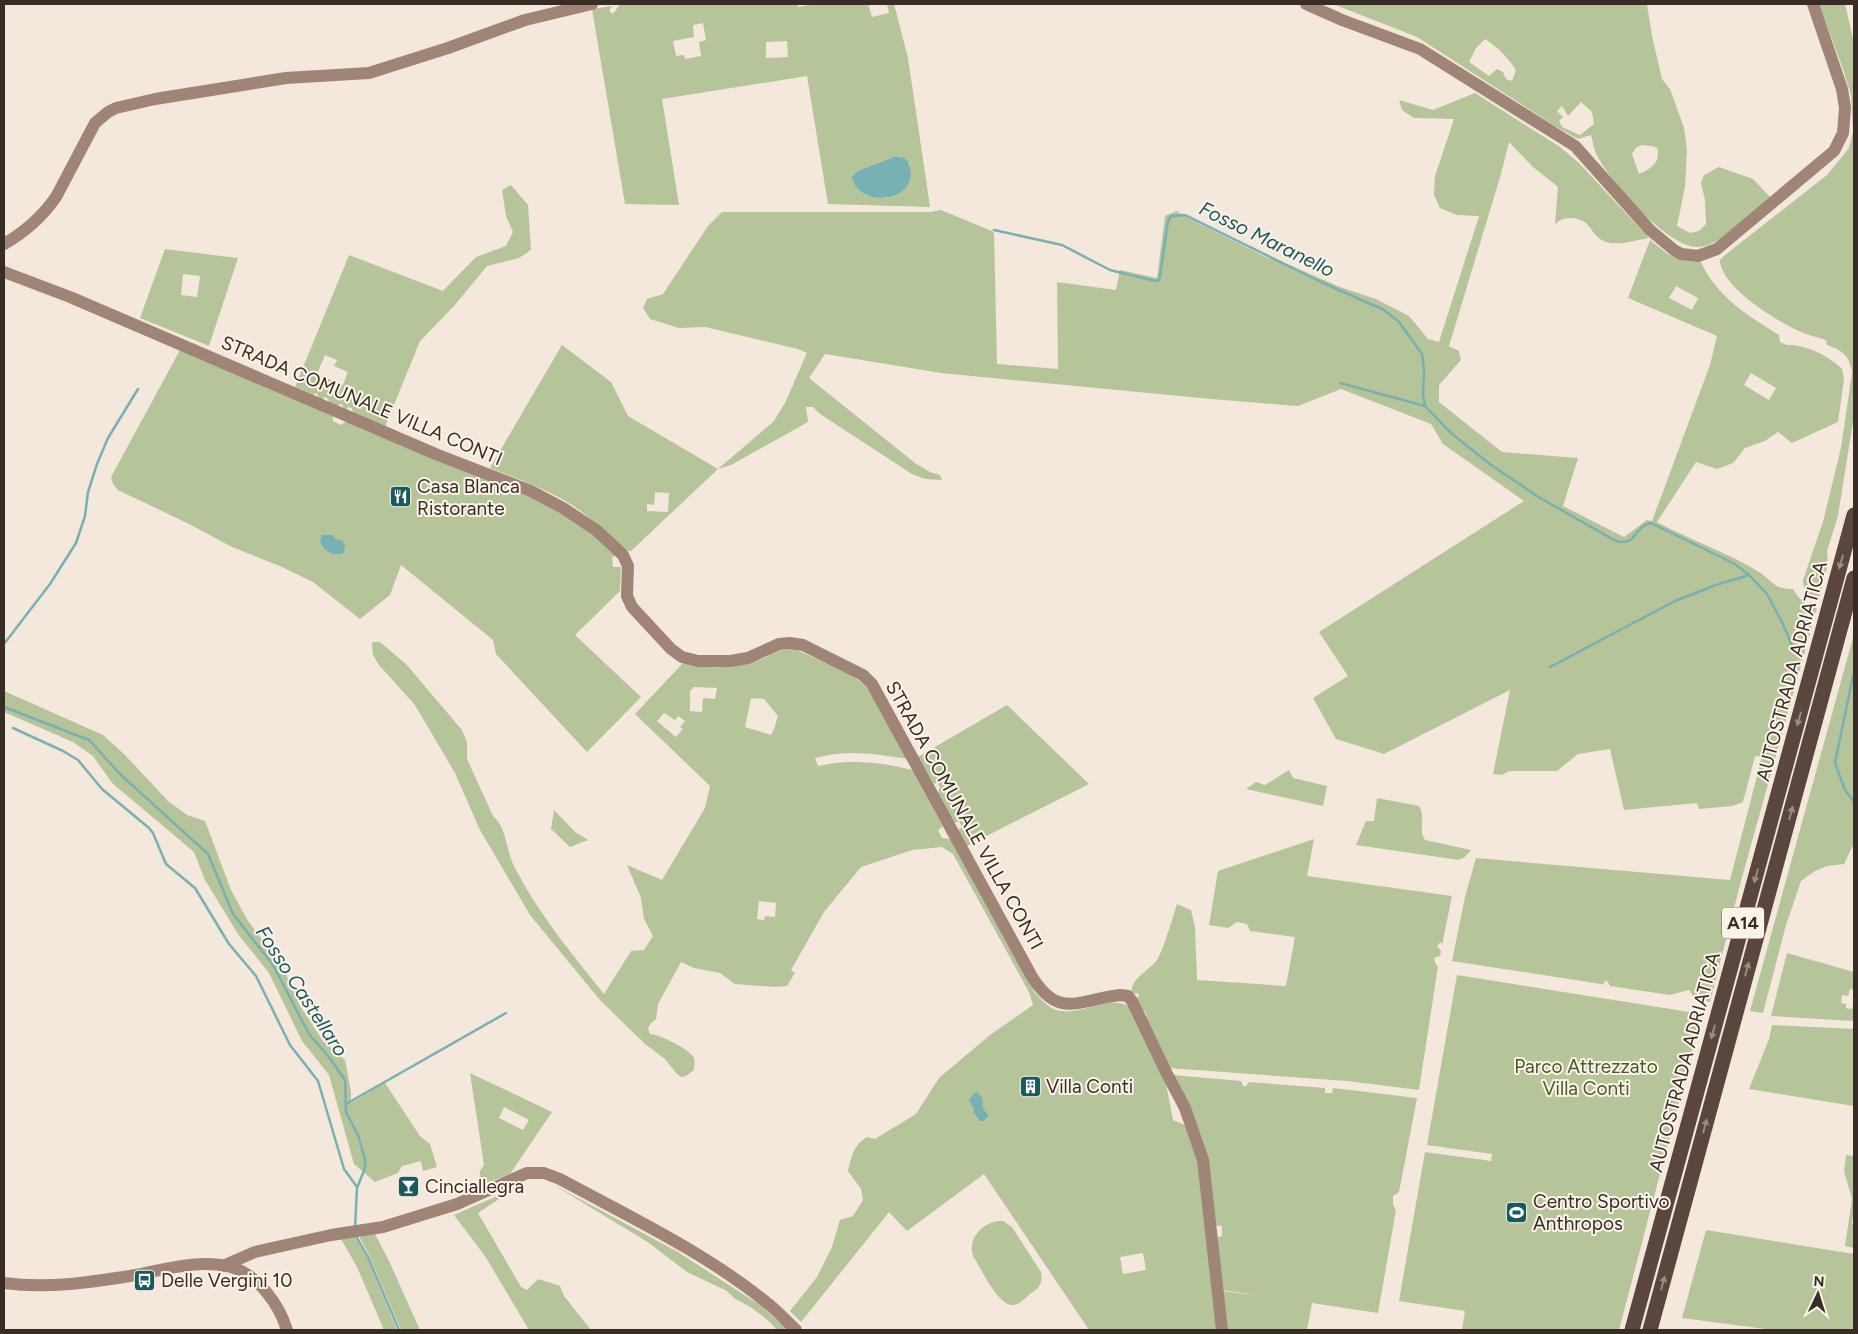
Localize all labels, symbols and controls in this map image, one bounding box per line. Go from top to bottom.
water label: Fosso Maranello [1195,196,1339,282]
street label: STRADA COMUNALE VILLA CONTI [218,331,506,470]
place label: Casa Blanca Ristorante [417,475,520,520]
restaurant icon: Casa Blanca Ristorante [389,485,413,509]
one-way arrow [1837,555,1845,570]
street label: AUTOSTRADA ADRIATICA [1751,559,1832,784]
street label: STRADA COMUNALE VILLA CONTI [881,677,1048,953]
one-way arrow [1794,712,1802,727]
one-way arrow [1787,805,1795,820]
one-way arrow [1751,868,1759,883]
road number: A14 [1722,908,1764,938]
water label: Fosso Castellaro [251,921,353,1061]
street label: AUTOSTRADA ADRIATICA [1644,950,1725,1175]
one-way arrow [1743,962,1751,977]
one-way arrow [1709,1025,1717,1040]
park label: Parco Attrezzato Villa Conti [1514,1055,1658,1100]
building icon: Villa Conti [1018,1074,1042,1098]
place label: Villa Conti [1046,1075,1133,1098]
one-way arrow [1701,1119,1709,1134]
bar icon: Cinciallegra [397,1174,421,1198]
place label: Cinciallegra [425,1175,524,1198]
place label: Centro Sportivo Anthropos [1533,1190,1670,1235]
sports icon: Centro Sportivo Anthropos [1505,1200,1529,1224]
bus stop icon: Delle Vergini 10 [133,1268,157,1292]
place label: Delle Vergini 10 [161,1269,292,1292]
north arrow [1793,1269,1843,1319]
text: N [1813,1273,1825,1290]
one-way arrow [1659,1276,1667,1291]

